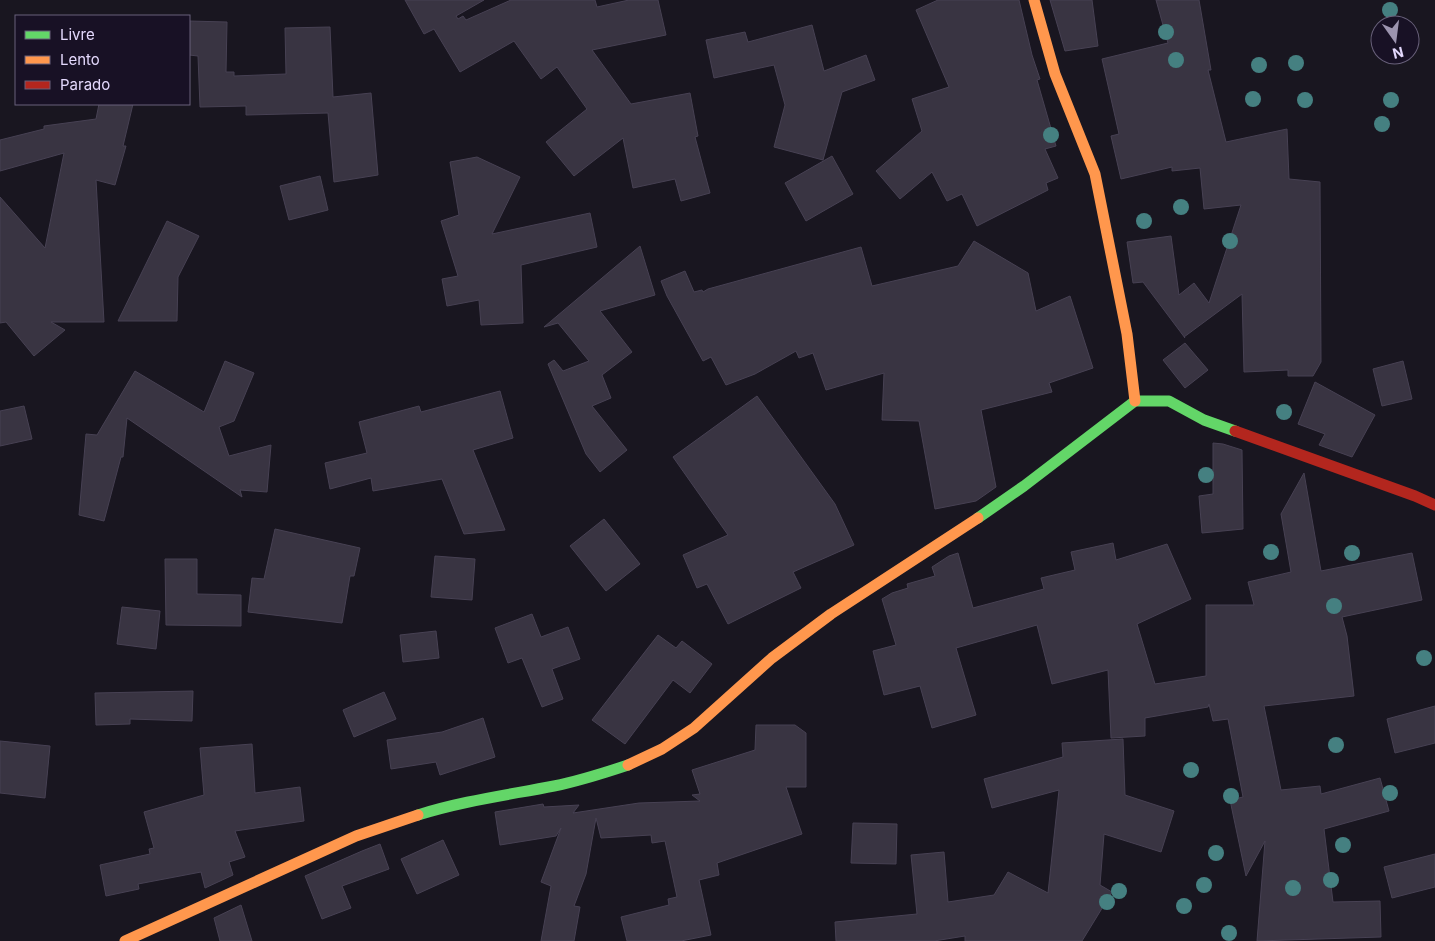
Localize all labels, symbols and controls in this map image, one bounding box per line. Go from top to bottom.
legend [15,15,190,105]
north arrow [1370,15,1420,65]
text: Livre [60,25,95,44]
text: N [1391,44,1405,63]
text: Lento [60,50,100,69]
text: Parado [60,75,110,94]

